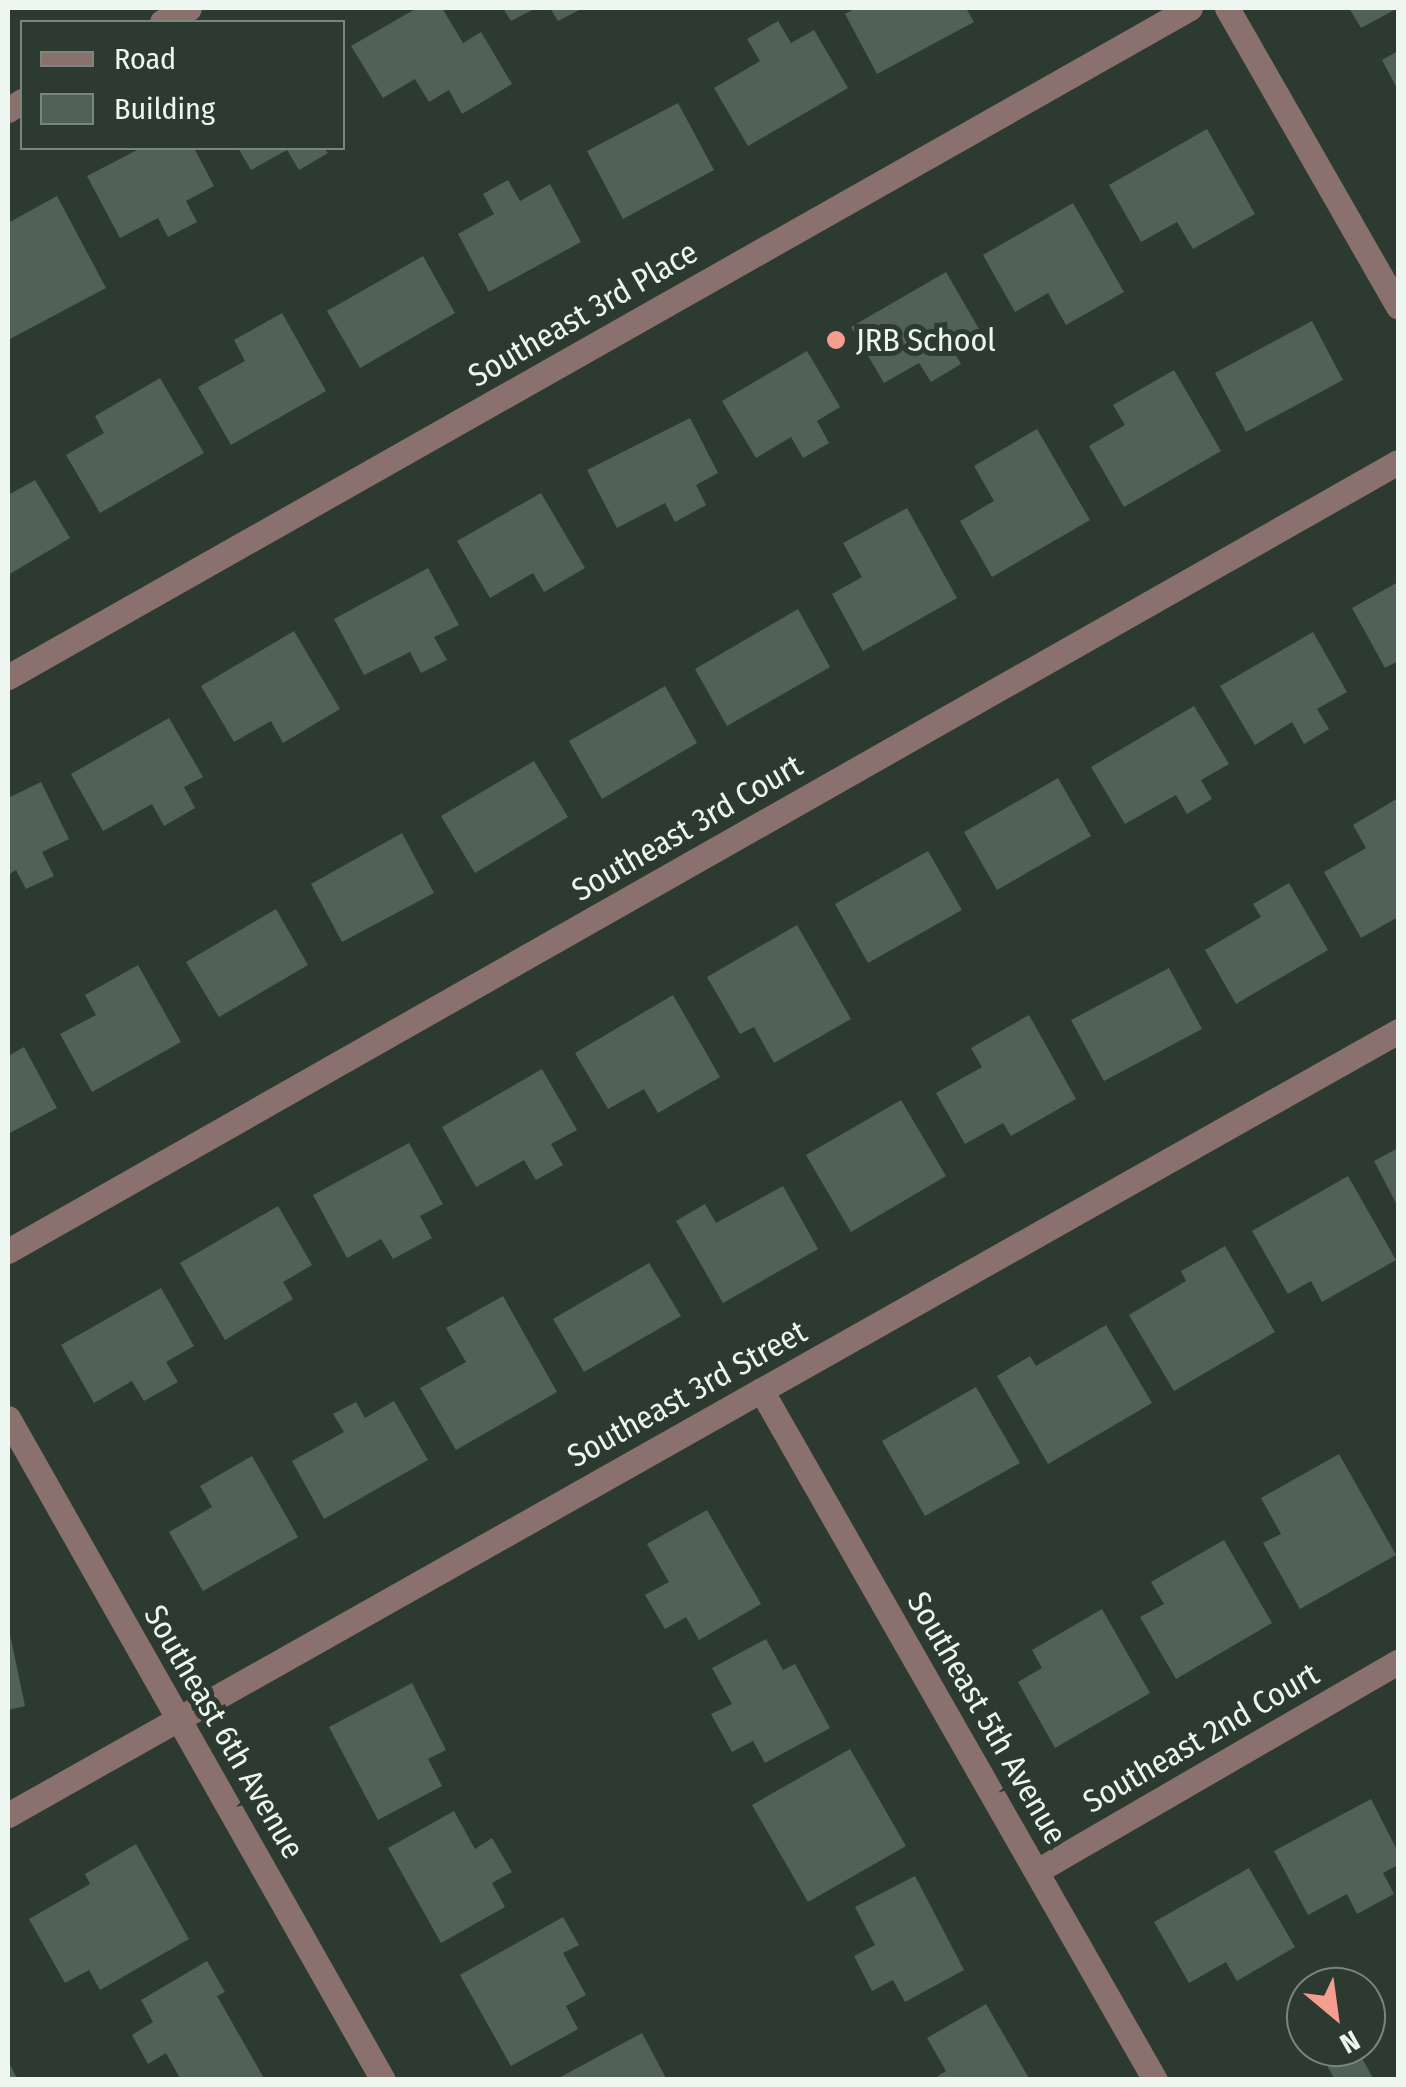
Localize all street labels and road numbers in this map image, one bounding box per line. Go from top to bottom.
street label: Southeast 3rd Place [462,233,704,395]
street label: Southeast 3rd Court [565,746,809,910]
street label: Southeast 3rd Street [561,1312,813,1476]
street label: Southeast 5th Avenue [899,1585,1075,1851]
street label: Southeast 6th Avenue [136,1598,312,1866]
street label: Southeast 2nd Court [1076,1655,1326,1821]

